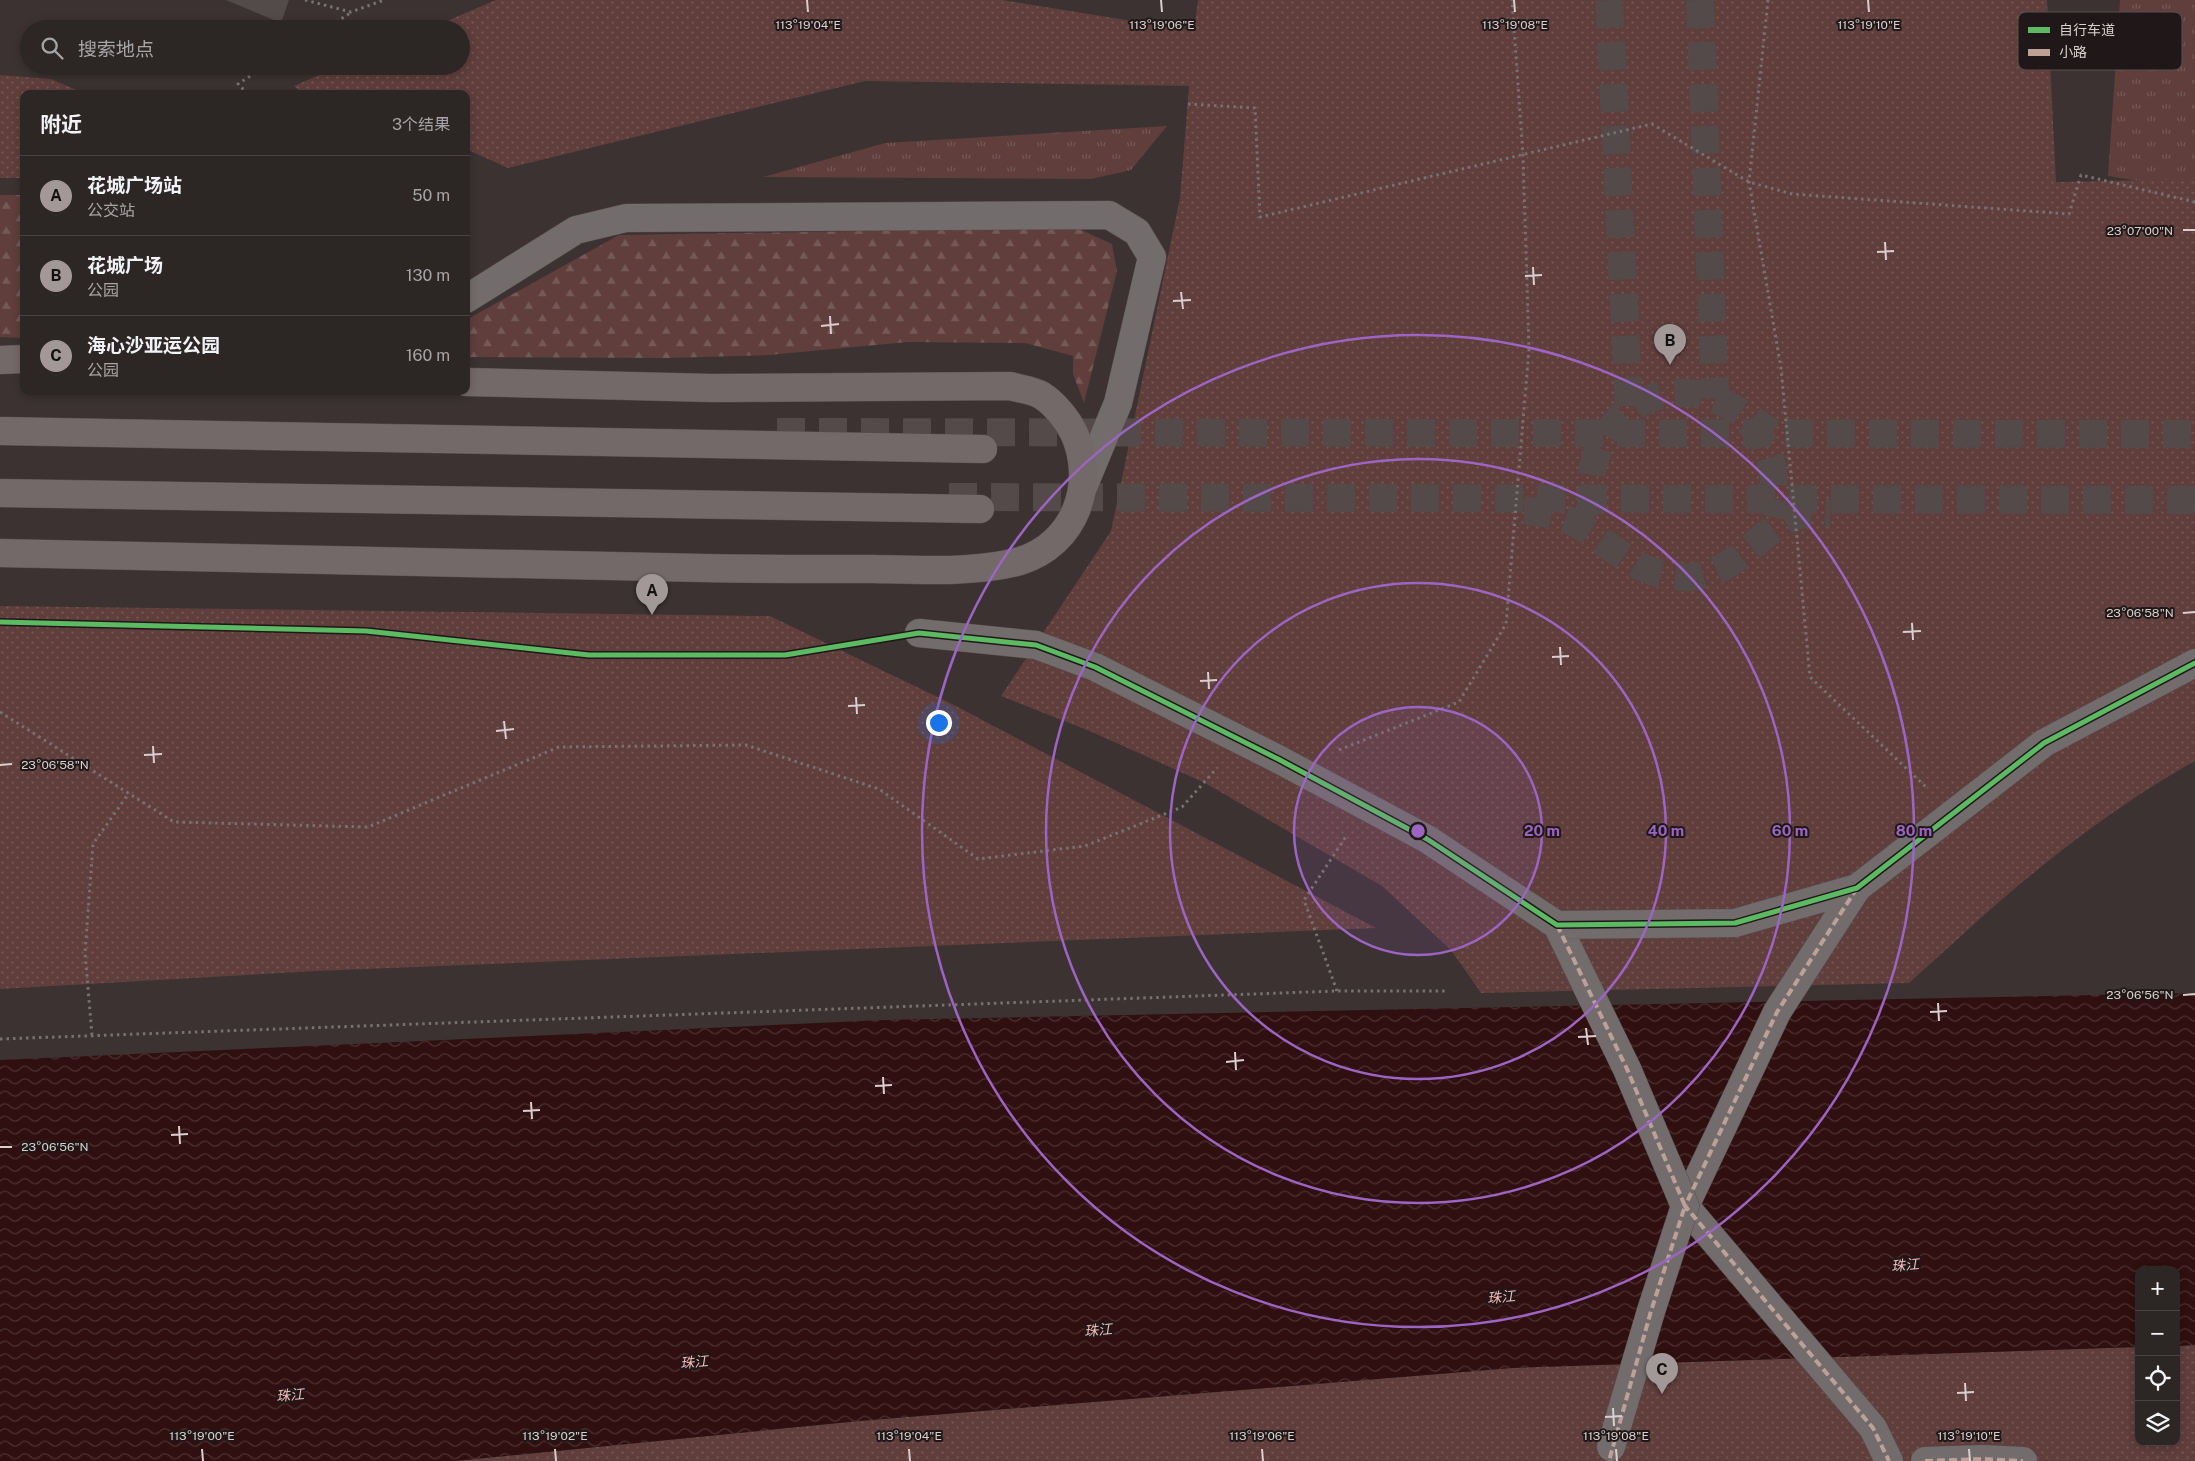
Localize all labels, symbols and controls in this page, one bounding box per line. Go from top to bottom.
legend [2018,12,2182,70]
text: 113°19'04"E [775,18,841,32]
text: 113°19'06"E [1129,18,1195,32]
text: 113°19'08"E [1482,18,1548,32]
text: 113°19'10"E [1837,18,1901,32]
search box [20,20,470,75]
text: 自行车道 [2059,22,2115,38]
icon: search [38,34,66,62]
text: 搜索地点 [78,38,154,60]
text: 小路 [2059,44,2087,60]
text: 附近 [40,112,82,137]
text: 3个结果 [392,115,450,134]
text: 花城广场站 [87,174,182,196]
text: A [50,186,62,205]
text: 50 m [412,186,450,205]
text: 公交站 [87,201,135,220]
text: 23°07'00"N [2107,224,2173,238]
text: 花城广场 [87,254,163,276]
text: B [51,266,61,285]
text: 130 m [406,266,450,285]
text: 公园 [87,281,119,300]
pin: B [1654,324,1686,365]
text: 海心沙亚运公园 [87,334,220,356]
text: C [50,346,62,365]
text: 160 m [406,346,450,365]
text: 公园 [87,361,119,380]
pin: A [636,574,668,615]
text: 23°06'58"N [2106,606,2174,620]
your location [926,710,952,736]
text: 23°06'58"N [21,758,89,772]
centre of rings [1409,822,1427,840]
text: 20 m [1524,822,1560,839]
text: 40 m [1648,822,1684,839]
text: 60 m [1772,822,1808,839]
text: 80 m [1896,822,1932,839]
text: 23°06'56"N [2106,988,2174,1002]
text: 23°06'56"N [21,1140,89,1154]
water label: 珠江 [1890,1256,1922,1274]
map controls [2135,1266,2180,1446]
button: + [2135,1266,2180,1311]
water label: 珠江 [1486,1288,1518,1306]
button: − [2135,1311,2180,1356]
water label: 珠江 [1083,1321,1115,1339]
water label: 珠江 [679,1353,711,1371]
pin: C [1646,1353,1678,1394]
button: locate [2135,1356,2180,1401]
water label: 珠江 [275,1386,307,1404]
button: layers [2135,1401,2180,1446]
text: 113°19'00"E [169,1429,235,1443]
text: 113°19'02"E [522,1429,588,1443]
text: 113°19'04"E [876,1429,942,1443]
text: 113°19'06"E [1229,1429,1295,1443]
text: 113°19'08"E [1583,1429,1649,1443]
text: 113°19'10"E [1937,1429,2001,1443]

